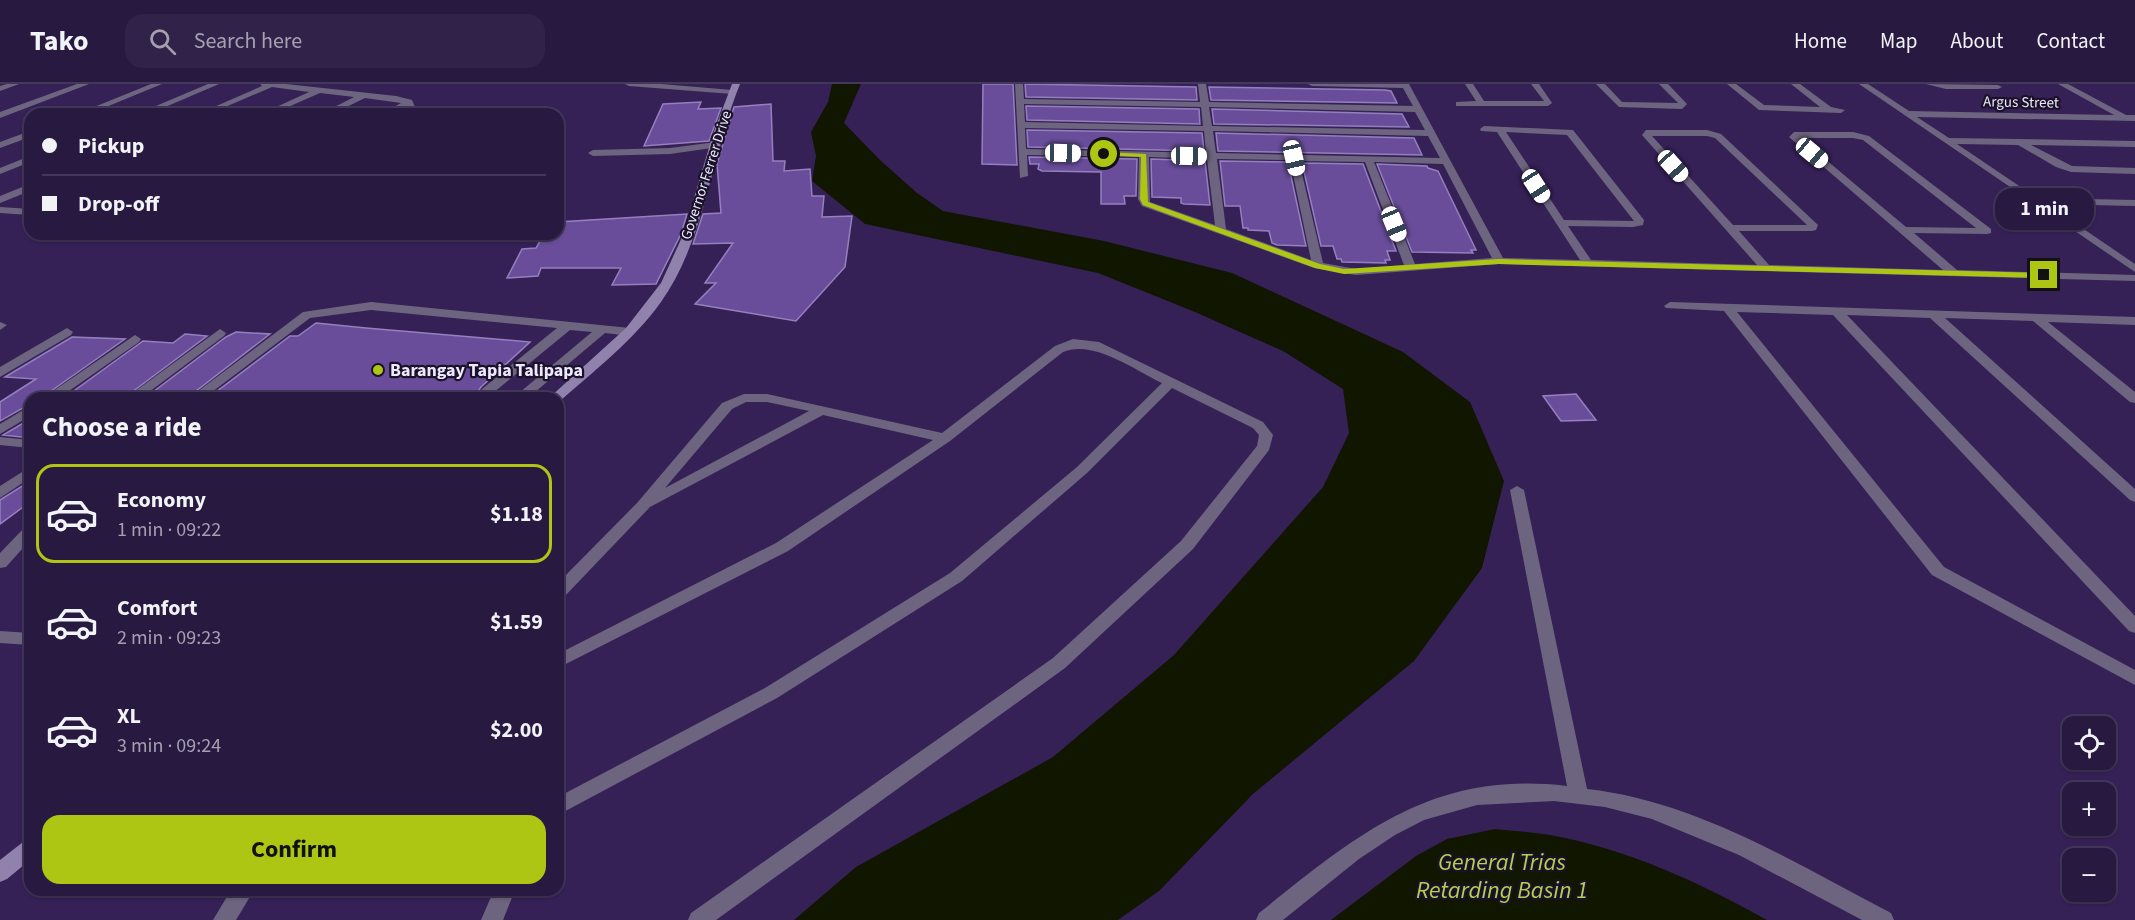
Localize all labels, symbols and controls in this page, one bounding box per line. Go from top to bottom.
search box [125,14,545,68]
text: Tako [30,21,89,61]
icon: search [146,25,179,58]
text: Search here [194,25,302,57]
text: Home [1794,26,1847,56]
text: Map [1880,26,1918,56]
text: About [1951,26,2003,56]
text: Contact [2036,26,2105,56]
street label: Argus Street [1983,91,2059,114]
street label: Governor Ferrer Drive [676,108,737,242]
text: Pickup [78,130,144,162]
car [1792,135,1832,171]
car [1281,138,1307,178]
route start [1090,140,1117,167]
car [1045,144,1081,162]
car [1171,147,1207,165]
car [1654,147,1692,185]
car [1519,166,1553,206]
text: Drop-off [78,188,159,220]
callout: 1 min [1994,188,2094,230]
text: 1 min [2020,195,2069,223]
car [1379,204,1409,244]
route end [2030,261,2057,288]
place label: Barangay Tapia Talipapa [390,358,583,383]
marker: Barangay Tapia Talipapa [371,363,385,377]
text: Choose a ride [42,408,202,447]
text: Economy [117,484,206,516]
icon: car [45,487,99,541]
text: $1.18 [490,498,543,530]
text: 1 min · 09:22 [117,516,221,544]
text: Comfort [117,592,198,624]
icon: car [45,595,99,649]
text: $1.59 [490,606,543,638]
text: 2 min · 09:23 [117,624,221,652]
text: XL [117,700,141,732]
icon: car [45,703,99,757]
text: $2.00 [490,714,543,746]
map controls [2062,716,2116,902]
button: locate [2062,716,2116,770]
text: 3 min · 09:24 [117,732,221,760]
button: + [2062,782,2116,836]
button: Confirm [42,815,546,884]
water label: General Trias Retarding Basin 1 [1416,845,1588,908]
button: − [2062,848,2116,902]

